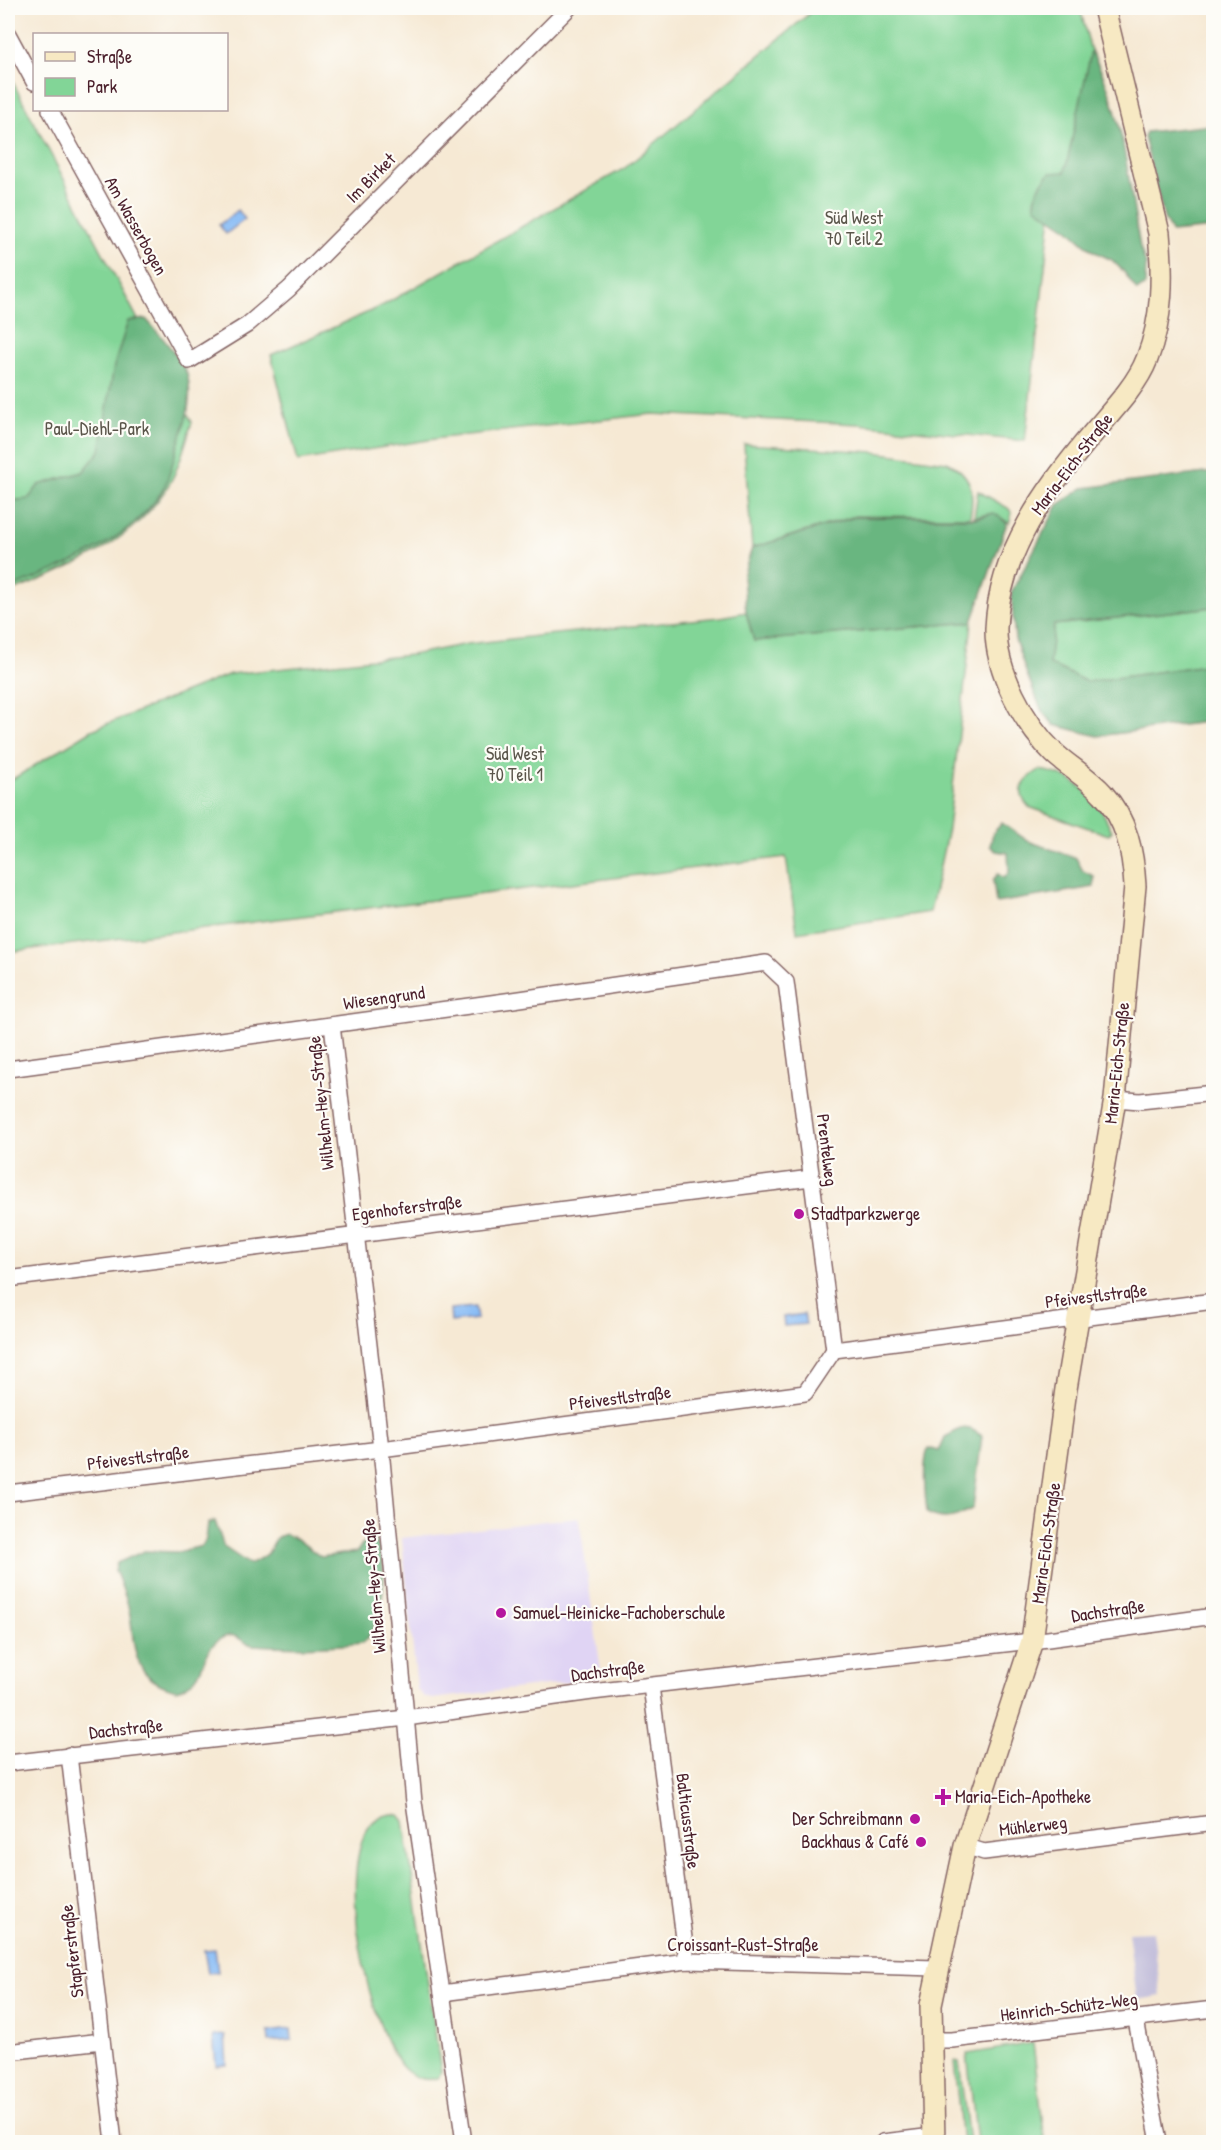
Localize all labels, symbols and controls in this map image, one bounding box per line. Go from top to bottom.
legend [33,33,228,111]
text: Straße [87,44,132,69]
text: Park [87,74,118,99]
street label: Im Birket [340,146,402,208]
street label: Am Wasserbogen [99,172,174,280]
park label: Süd West 70 Teil 2 [825,205,884,251]
street label: Maria-Eich-Straße [1025,407,1118,520]
park label: Paul-Diehl-Park [45,416,150,441]
park label: Süd West 70 Teil 1 [486,741,545,787]
street label: Wiesengrund [342,979,426,1016]
street label: Maria-Eich-Straße [1098,1001,1135,1125]
street label: Wilhelm-Hey-Straße [301,1035,340,1171]
street label: Prentelweg [811,1112,844,1187]
street label: Egenhoferstraße [351,1188,463,1227]
place label: Stadtparkzwerge [811,1201,920,1226]
marker: Stadtparkzwerge [792,1207,806,1221]
street label: Pfeivestlstraße [1044,1277,1148,1314]
street label: Pfeivestlstraße [568,1379,672,1416]
street label: Pfeivestlstraße [86,1439,190,1476]
street label: Maria-Eich-Straße [1025,1481,1066,1605]
street label: Wilhelm-Hey-Straße [355,1518,392,1654]
street label: Dachstraße [1070,1593,1146,1628]
place label: Samuel-Heinicke-Fachoberschule [513,1600,725,1625]
marker: Samuel-Heinicke-Fachoberschule [494,1606,508,1620]
street label: Dachstraße [570,1654,646,1687]
street label: Dachstraße [88,1712,164,1745]
street label: Balticusstraße [670,1772,707,1870]
place label: Maria-Eich-Apotheke [955,1784,1091,1809]
marker: Maria-Eich-Apotheke [936,1790,950,1804]
place label: Der Schreibmann [792,1806,903,1831]
street label: Mühlerweg [998,1809,1068,1842]
marker: Der Schreibmann [908,1812,922,1826]
place label: Backhaus & Café [801,1829,909,1854]
marker: Backhaus & Café [914,1835,928,1849]
street label: Stapferstraße [53,1903,90,1999]
street label: Croissant-Rust-Straße [667,1932,819,1957]
street label: Heinrich-Schütz-Weg [999,1986,1139,2027]

